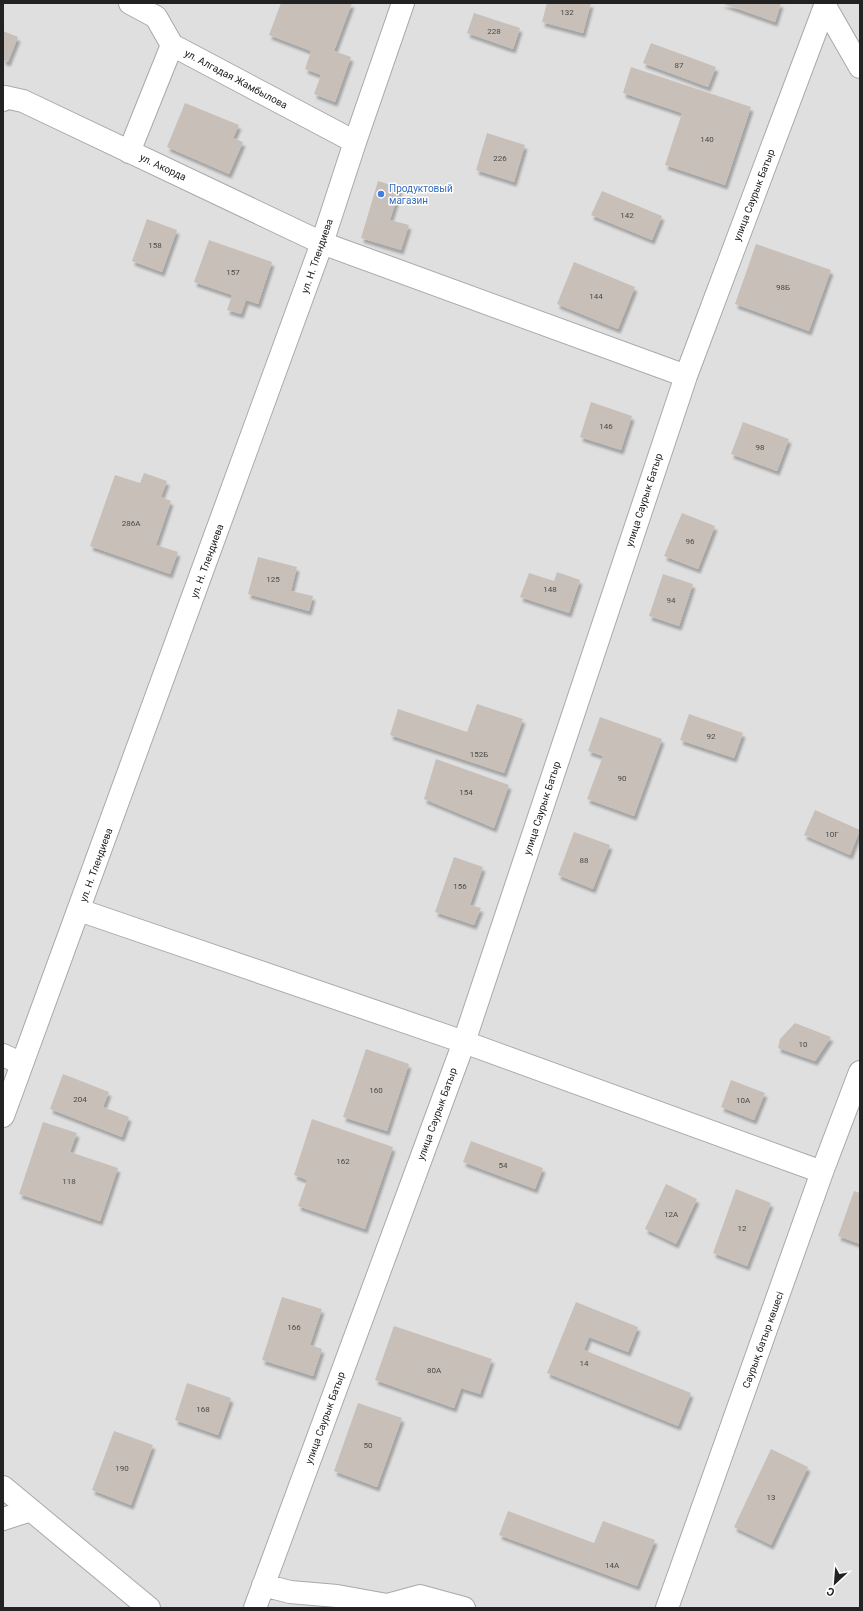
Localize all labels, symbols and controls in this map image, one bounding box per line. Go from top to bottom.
house number: 132 [560,8,574,17]
house number: 228 [487,27,501,36]
street label: ул. Алгадая Жамбылова [183,47,289,111]
house number: 87 [675,61,684,70]
house number: 140 [700,135,714,144]
street label: улица Саурык Батыр [731,147,777,243]
street label: ул. Акорда [138,151,188,183]
house number: 226 [493,154,507,163]
place label: Продуктовый магазин [389,183,453,206]
marker: Продуктовый магазин [376,189,386,199]
house number: 142 [620,211,634,220]
street label: ул. Н. Тлендиева [299,217,335,295]
house number: 158 [148,241,162,250]
house number: 157 [226,268,240,277]
house number: 98Б [776,283,790,292]
house number: 144 [589,292,603,301]
house number: 146 [599,422,613,431]
house number: 98 [756,443,765,452]
street label: улица Саурык Батыр [624,451,664,548]
house number: 286А [122,519,141,528]
street label: ул. Н. Тлендиева [189,523,225,599]
house number: 96 [686,537,695,546]
house number: 125 [266,575,280,584]
house number: 148 [543,585,557,594]
house number: 94 [667,596,676,605]
house number: 92 [707,732,716,741]
house number: 152Б [470,750,488,759]
street label: улица Саурык Батыр [522,759,562,856]
house number: 90 [618,774,627,783]
house number: 154 [459,788,473,797]
street label: ул. Н. Тлендиева [78,827,114,903]
house number: 10Г [825,830,839,839]
house number: 88 [580,856,589,865]
house number: 156 [453,882,467,891]
house number: 10 [799,1040,808,1049]
street label: улица Саурык Батыр [415,1066,459,1162]
house number: 160 [369,1086,383,1095]
house number: 204 [73,1095,87,1104]
house number: 10А [736,1096,751,1105]
house number: 162 [336,1157,350,1166]
house number: 54 [499,1161,508,1170]
house number: 118 [62,1177,76,1186]
house number: 12А [664,1210,679,1219]
house number: 12 [738,1224,747,1233]
street label: Саурық батыр көшесі [740,1290,786,1390]
house number: 166 [287,1323,301,1332]
house number: 14 [580,1359,589,1368]
house number: 80А [427,1366,442,1375]
street label: улица Саурык Батыр [303,1370,347,1466]
house number: 168 [196,1405,210,1414]
house number: 50 [364,1441,373,1450]
house number: 190 [115,1464,129,1473]
house number: 13 [767,1493,776,1502]
house number: 14А [605,1561,620,1570]
north arrow [815,1563,855,1603]
text: С [825,1584,837,1599]

